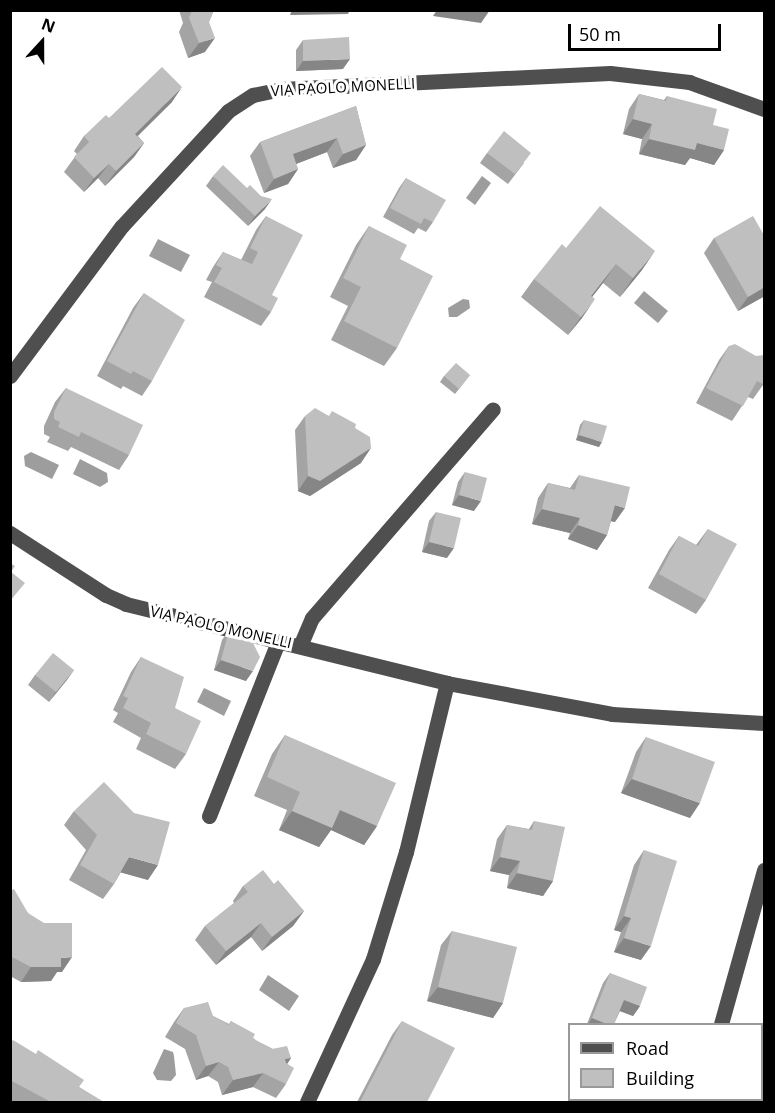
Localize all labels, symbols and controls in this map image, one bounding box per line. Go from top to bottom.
north arrow [12,12,72,72]
scale bar [571,12,724,50]
text: N [38,13,58,38]
text: 50 m [579,22,621,46]
street label: VIA PAOLO MONELLI [270,74,416,100]
street label: VIA PAOLO MONELLI [148,602,294,652]
legend [568,1023,763,1101]
text: Road [626,1036,669,1060]
text: Building [626,1066,694,1090]

